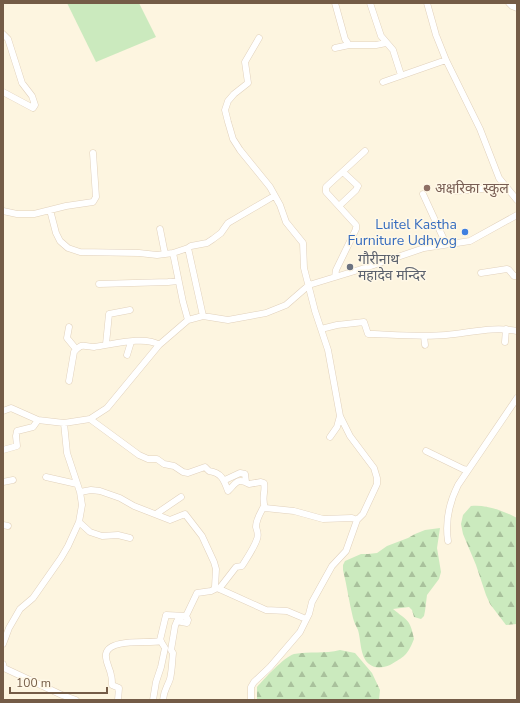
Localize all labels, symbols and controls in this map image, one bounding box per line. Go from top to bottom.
place label: अक्षरिका स्कुल [435,179,509,198]
marker: अक्षरिका स्कुल [422,183,432,193]
place label: Luitel Kastha Furniture Udhyog [347,215,457,250]
marker: Luitel Kastha Furniture Udhyog [460,227,470,237]
place label: गौरीनाथ महादेव मन्दिर [358,250,426,285]
marker: गौरीनाथ महादेव मन्दिर [345,262,355,272]
scale bar [10,669,107,695]
text: 100 m [16,675,51,691]

